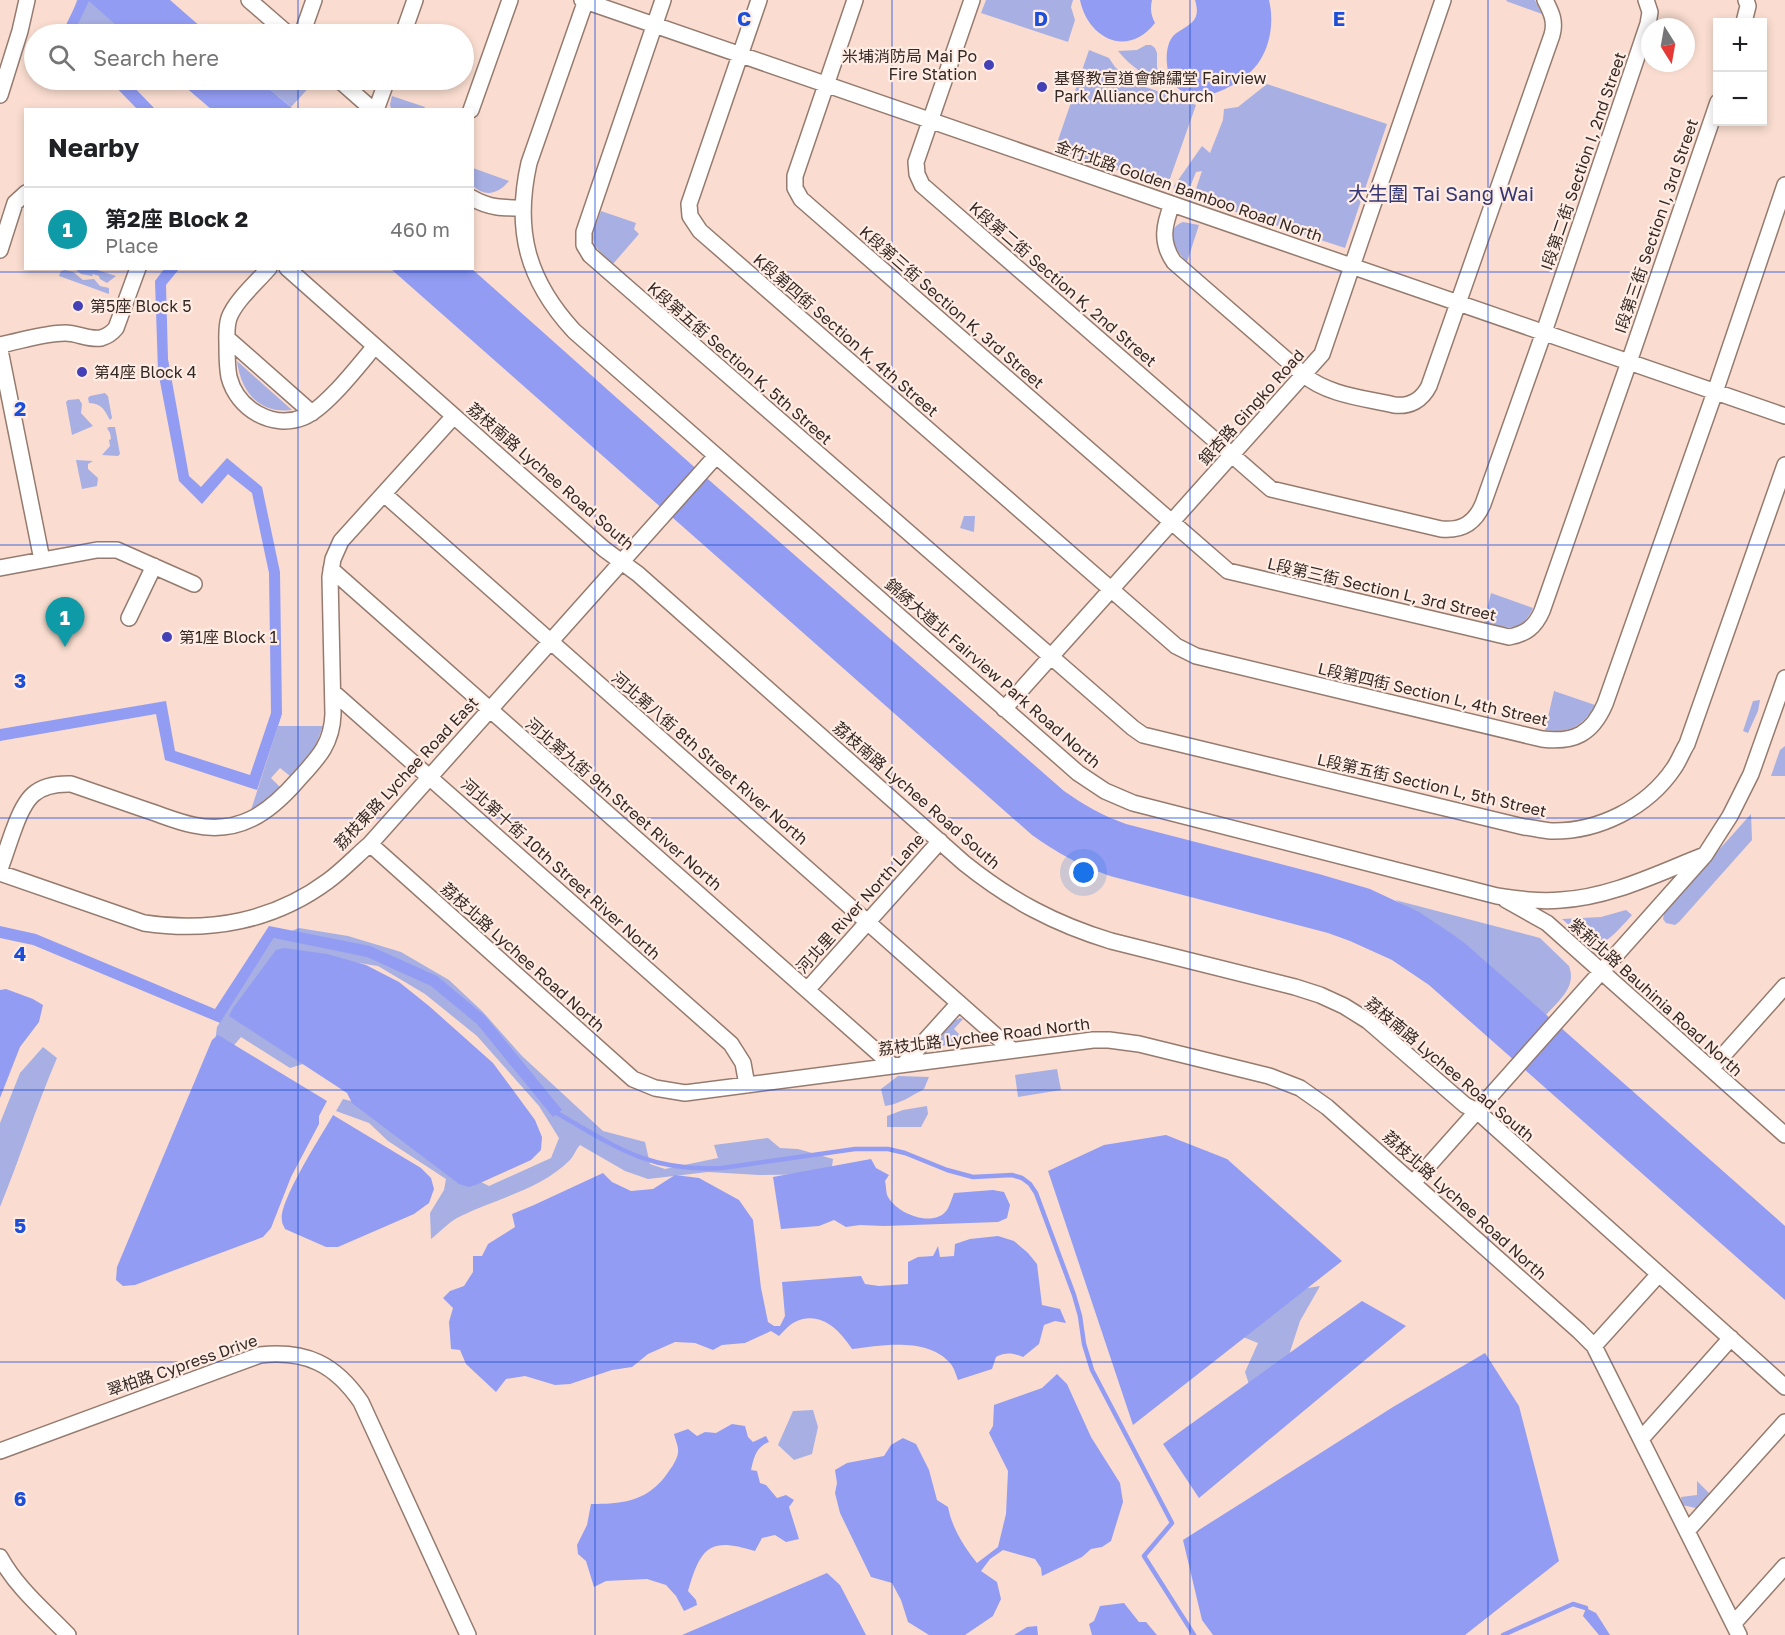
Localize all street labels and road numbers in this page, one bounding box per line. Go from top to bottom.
street label: I段第二街 Section I, 2nd Street [1536,49,1630,273]
street label: I段第三街 Section I, 3rd Street [1610,116,1702,336]
street label: 金竹北路 Golden Bamboo Road North [1053,136,1325,246]
street label: K段第二街 Section K, 2nd Street [965,197,1161,371]
street label: K段第三街 Section K, 3rd Street [856,221,1048,393]
street label: K段第四街 Section K, 4th Street [749,249,943,421]
street label: K段第五街 Section K, 5th Street [644,277,836,449]
street label: 銀杏路 Gingko Road [1194,345,1308,469]
street label: 荔枝南路 Lychee Road South [463,398,639,554]
street label: L段第三街 Section L, 3rd Street [1266,553,1498,625]
street label: 錦綉大道北 Fairview Park Road North [881,574,1105,772]
street label: L段第四街 Section L, 4th Street [1316,658,1550,730]
street label: 河北第八街 8th Street River North [608,667,812,849]
street label: 荔枝東路 Lychee Road East [330,692,482,854]
street label: 河北第九街 9th Street River North [522,713,726,895]
street label: 荔枝南路 Lychee Road South [829,717,1005,873]
street label: L段第五街 Section L, 5th Street [1315,749,1549,821]
street label: 河北第十街 10th Street River North [457,774,665,964]
street label: 河北里 River North Lane [792,829,928,977]
street label: 荔枝北路 Lychee Road North [437,878,609,1036]
street label: 紫荊北路 Bauhinia Road North [1565,914,1747,1080]
street label: 荔枝南路 Lychee Road South [1361,992,1539,1146]
street label: 荔枝北路 Lychee Road North [877,1013,1091,1059]
street label: 荔枝北路 Lychee Road North [1379,1126,1551,1284]
street label: 翠柏路 Cypress Drive [104,1330,260,1400]

